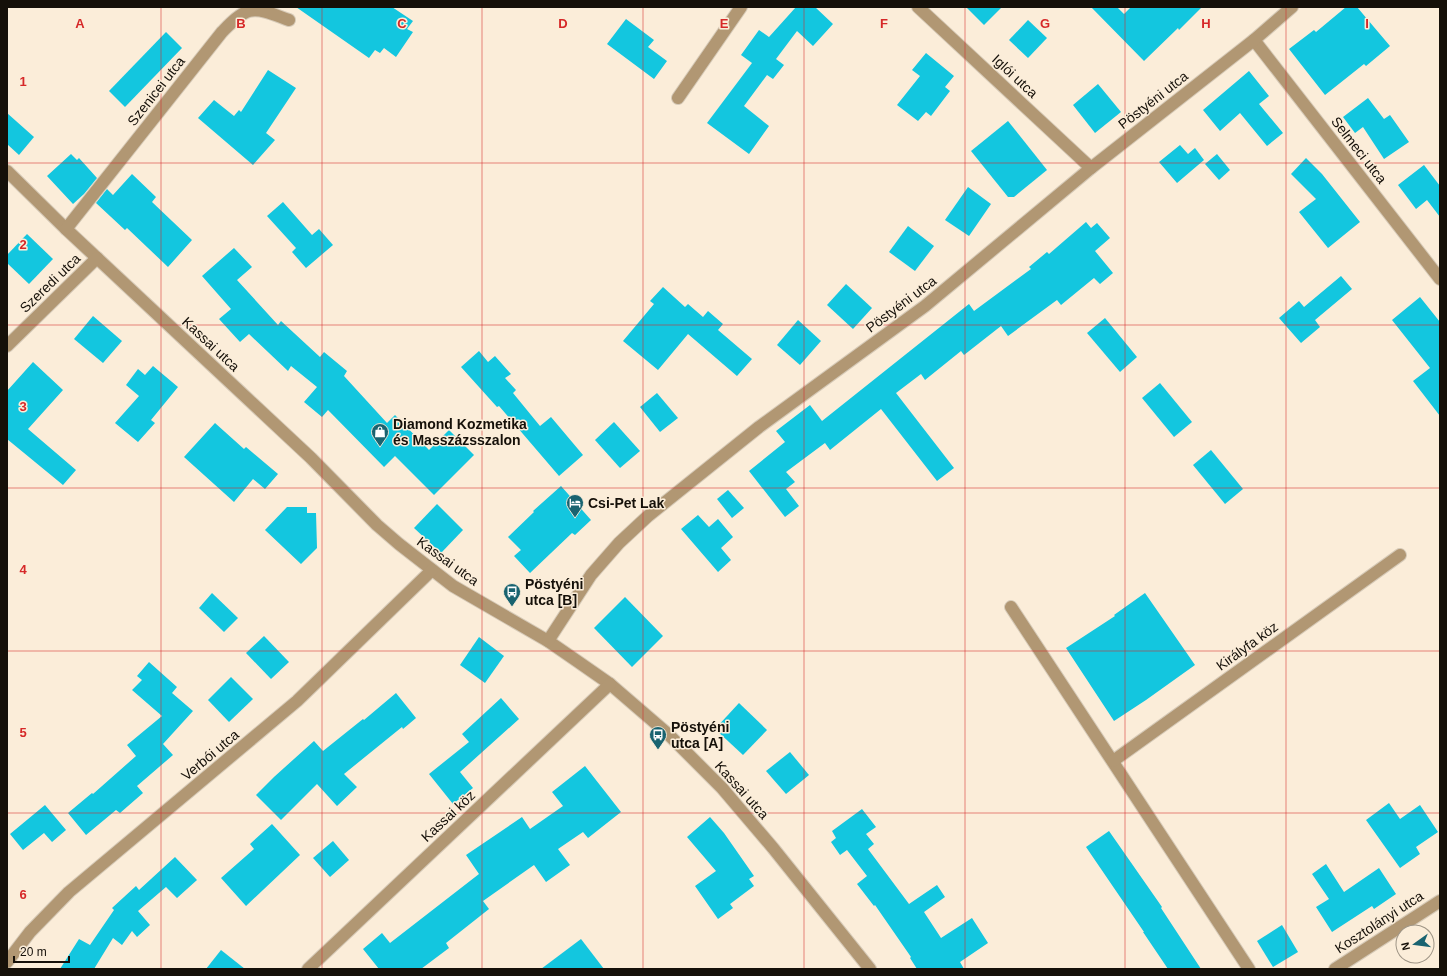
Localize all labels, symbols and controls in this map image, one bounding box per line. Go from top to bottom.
text: A [75,16,85,31]
text: B [236,16,246,31]
text: C [397,16,407,31]
text: D [558,16,568,31]
text: E [720,16,729,31]
text: F [880,16,888,31]
text: G [1040,16,1050,31]
text: H [1201,16,1211,31]
text: I [1365,16,1369,31]
street label: Iglói utca [989,51,1041,101]
street label: Szenicei utca [124,53,188,129]
street label: Pöstyéni utca [1115,68,1191,132]
text: 1 [19,74,27,89]
street label: Selmeci utca [1328,113,1390,187]
text: 2 [19,237,27,252]
street label: Szeredi utca [16,250,84,316]
street label: Pöstyéni utca [863,272,940,336]
street label: Kassai utca [179,313,243,375]
text: 3 [19,399,27,414]
place label: Diamond Kozmetika és Masszázsszalon [393,416,527,448]
shop icon: Diamond Kozmetika és Masszázsszalon [370,422,390,447]
hotel icon: Csi-Pet Lak [565,493,585,518]
place label: Csi-Pet Lak [588,495,664,511]
street label: Kassai utca [414,533,482,589]
text: 4 [19,562,27,577]
place label: Pöstyéni utca [B] [525,576,583,608]
bus stop icon: Pöstyéni utca [B] [502,582,522,607]
street label: Királyfa köz [1213,618,1281,674]
place label: Pöstyéni utca [A] [671,719,729,751]
text: 5 [19,725,27,740]
bus stop icon: Pöstyéni utca [A] [648,725,668,750]
street label: Verbói utca [178,726,242,784]
street label: Kassai utca [712,758,772,822]
street label: Kassai köz [418,787,478,845]
text: 6 [19,887,27,902]
street label: Kosztolányi utca [1332,887,1426,956]
north arrow [1395,924,1435,964]
scale bar [14,938,69,964]
text: N [1399,941,1412,952]
text: 20 m [20,945,47,959]

